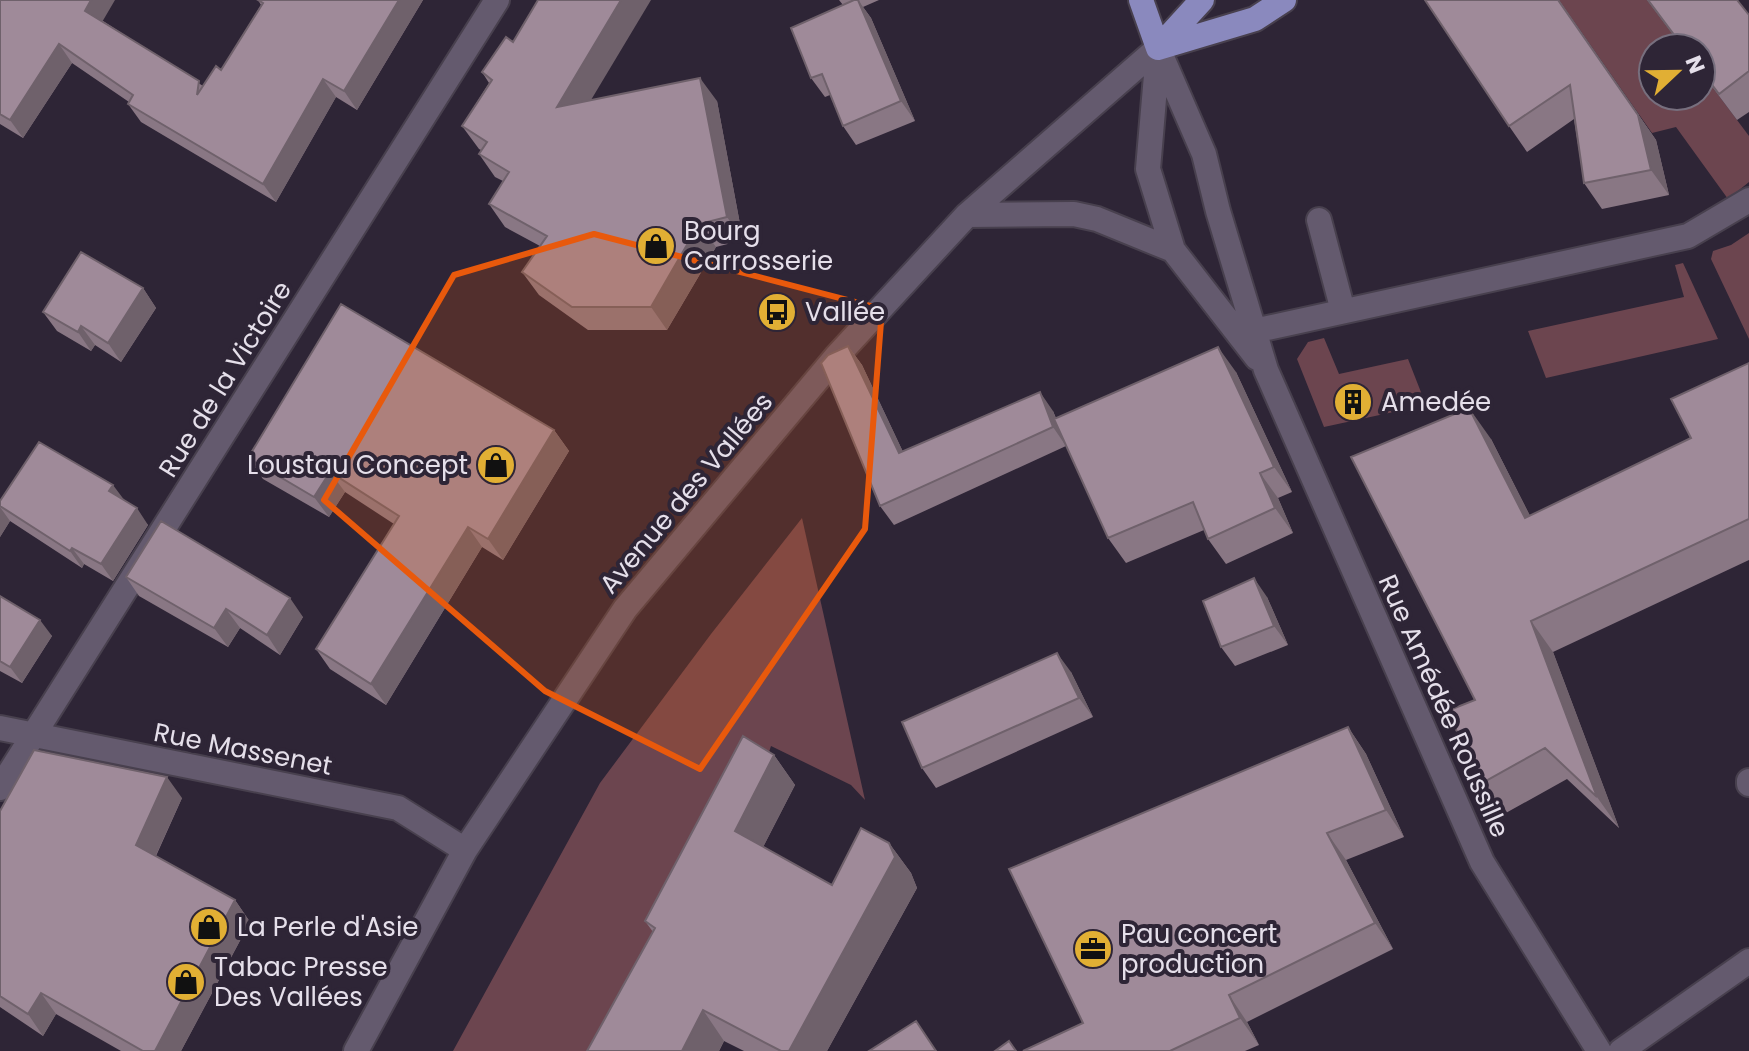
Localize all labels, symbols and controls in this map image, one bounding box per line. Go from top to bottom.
north arrow [1637,32,1717,112]
text: N [1678,51,1713,78]
place label: Bourg Carrosserie [684,213,833,279]
shop icon: Bourg Carrosserie [635,225,677,267]
street label: Rue de la Victoire [150,274,300,484]
bus stop icon: Vallée [756,291,798,333]
place label: Vallée [805,294,885,330]
building icon: Amedée [1332,381,1374,423]
place label: Amedée [1381,384,1491,420]
street label: Avenue des Vallées [591,385,781,601]
shop icon: Loustau Concept [475,444,517,486]
place label: Loustau Concept [247,447,468,483]
street label: Rue Amédée Roussille [1370,569,1518,843]
street label: Rue Massenet [151,714,335,784]
shop icon: La Perle d'Asie [188,906,230,948]
place label: La Perle d'Asie [237,909,418,945]
place label: Pau concert production [1121,916,1277,982]
office icon: Pau concert production [1072,928,1114,970]
place label: Tabac Presse Des Vallées [214,949,388,1015]
shop icon: Tabac Presse Des Vallées [165,961,207,1003]

